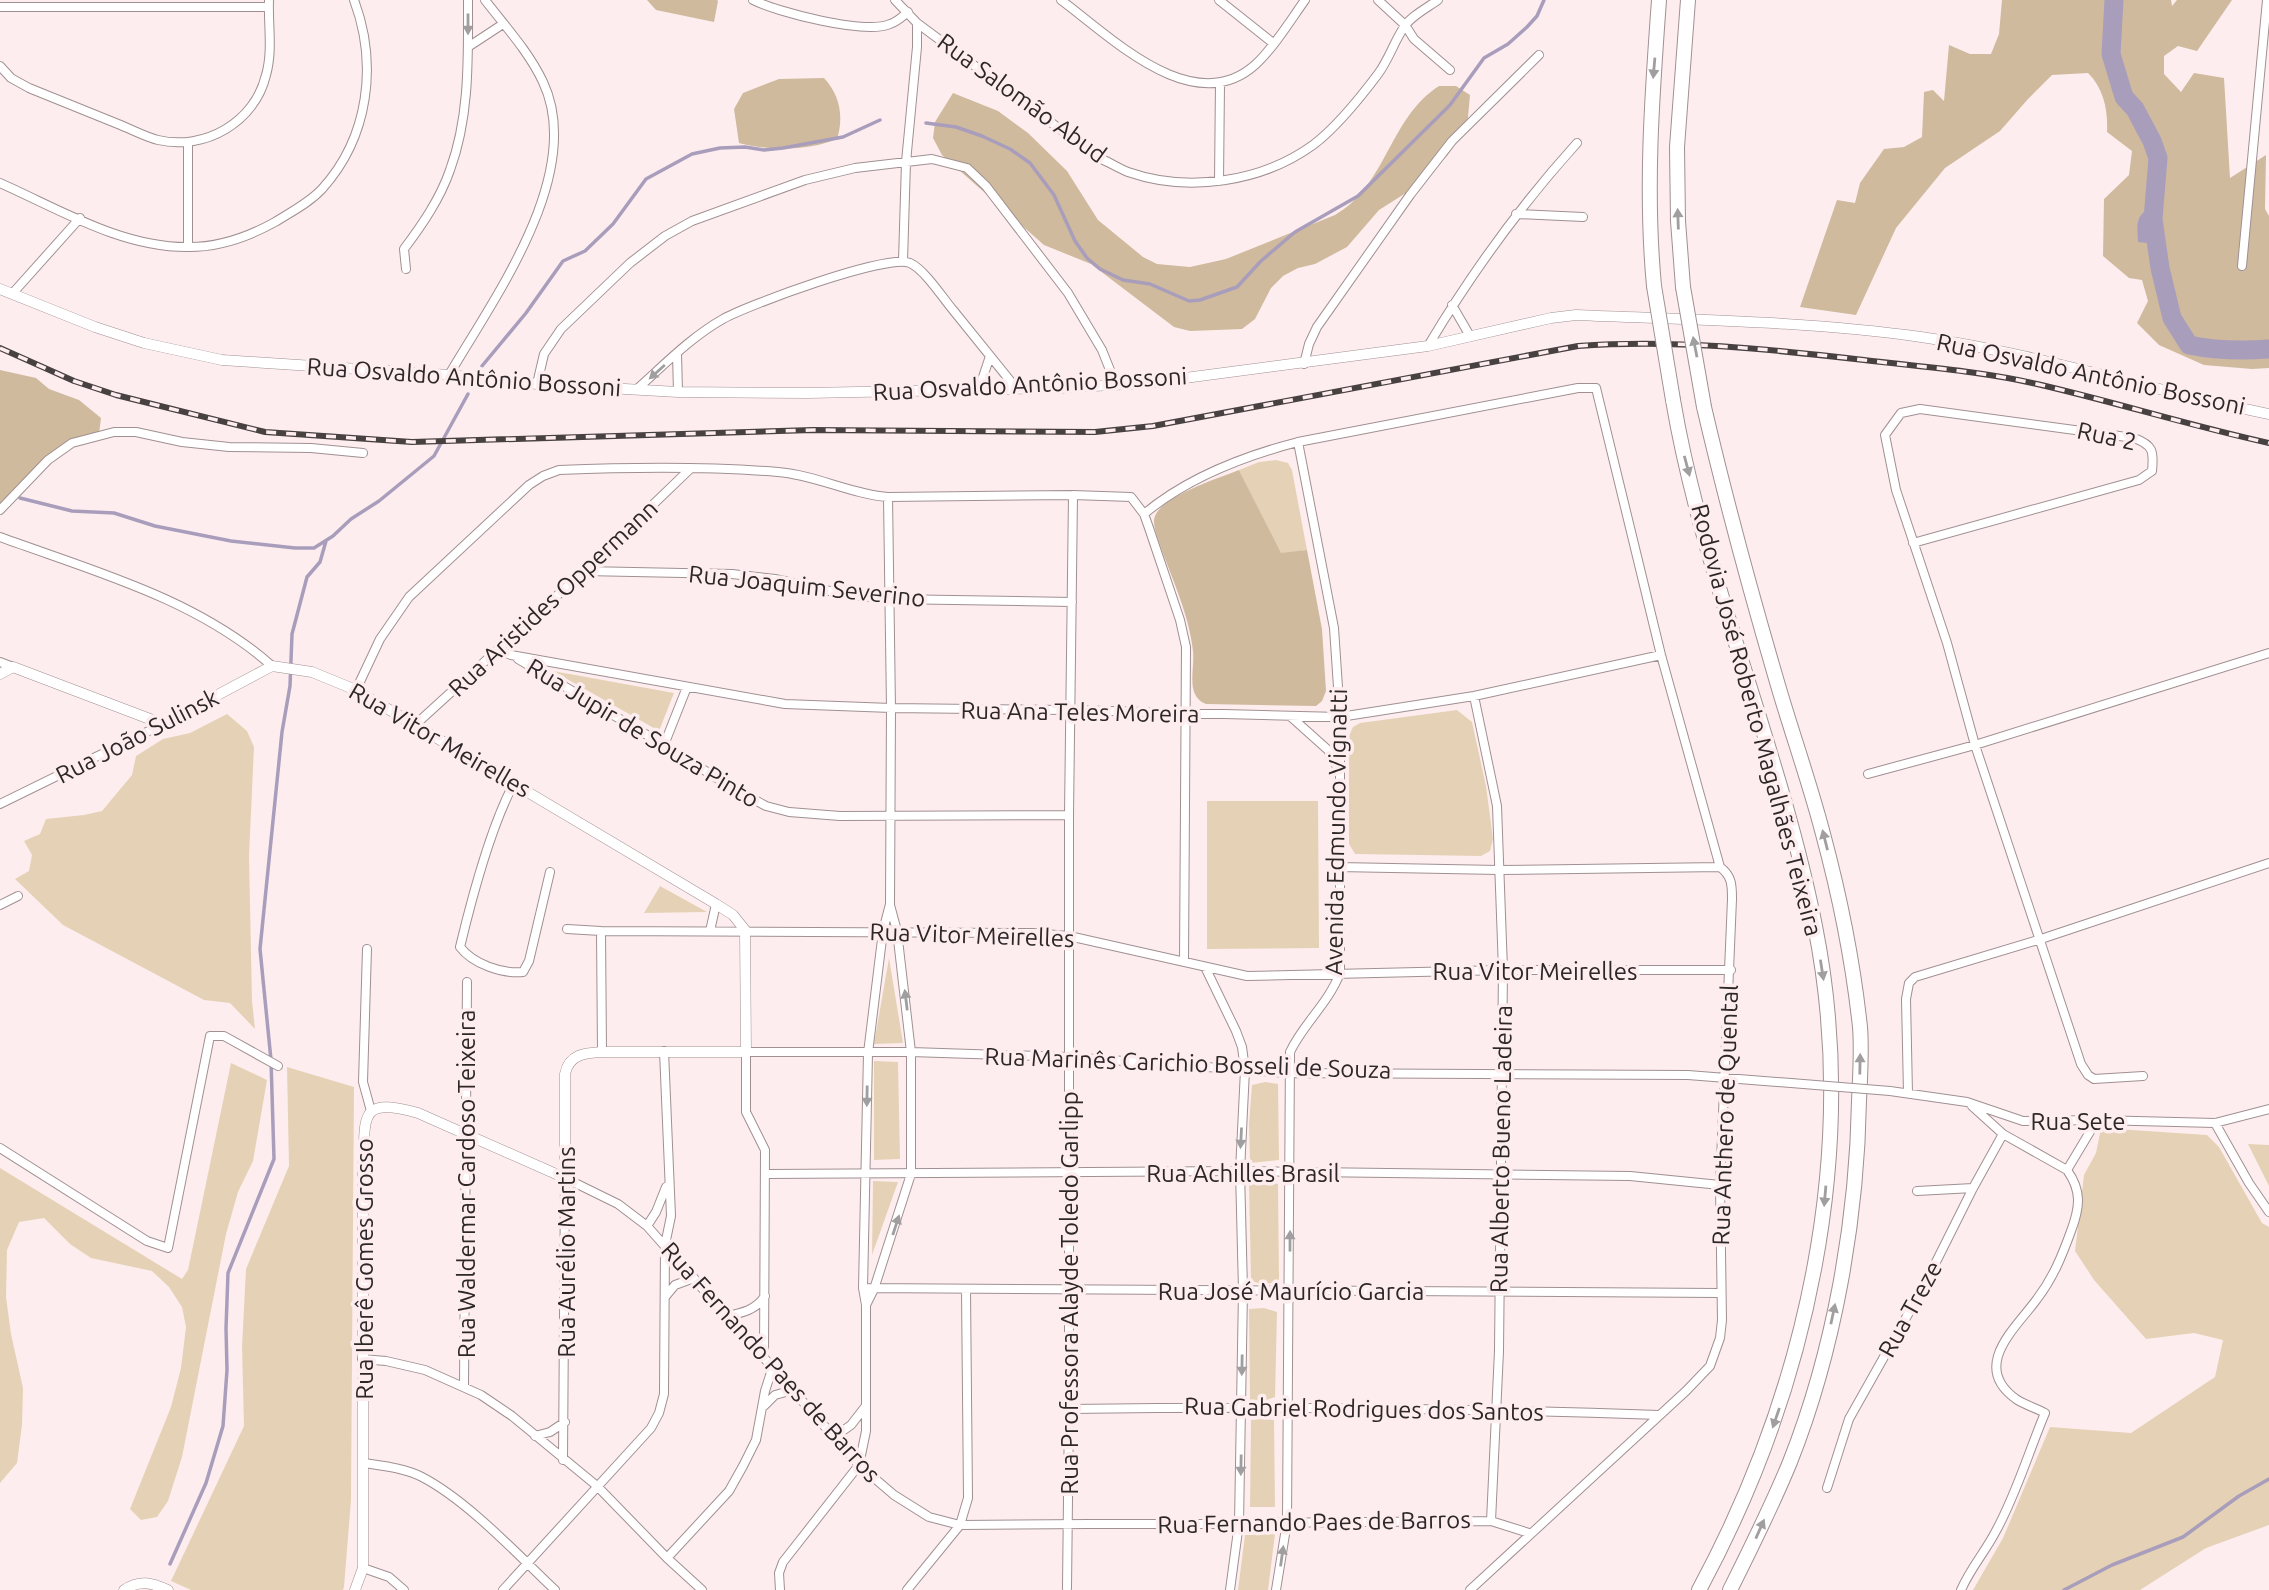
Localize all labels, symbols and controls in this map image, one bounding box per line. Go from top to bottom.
one-way arrow [462,13,474,35]
street label: Rua Salomão Abud [932,28,1112,168]
one-way arrow [1648,57,1659,79]
one-way arrow [1673,207,1684,229]
street label: Rua Osvaldo Antônio Bossoni [1934,328,2248,420]
one-way arrow [1689,336,1700,358]
street label: Rua Osvaldo Antônio Bossoni [306,353,622,401]
street label: Rua Osvaldo Antônio Bossoni [872,362,1188,406]
one-way arrow [649,363,666,379]
street label: Rua 2 [2075,417,2139,455]
one-way arrow [1682,455,1693,477]
street label: Rua Aristides Oppermann [443,494,663,702]
street label: Rodovia José Roberto Magalhães Teixeira [1686,501,1828,939]
street label: Rua Joaquim Severino [687,560,927,612]
street label: Rua Jupir de Souza Pinto [522,653,764,813]
street label: Rua Vitor Meirelles [345,677,535,803]
street label: Rua João Sulinsk [51,683,223,789]
street label: Avenida Edmundo Vignatti [1320,688,1352,976]
street label: Rua Ana Teles Moreira [960,696,1200,728]
one-way arrow [1819,829,1830,851]
street label: Rua Vitor Meirelles [869,918,1075,952]
street label: Rua Vitor Meirelles [1433,958,1637,985]
one-way arrow [1817,959,1828,981]
street label: Rua Anthero de Quental [1707,984,1743,1246]
one-way arrow [900,989,911,1011]
street label: Rua Alberto Bueno Ladeira [1485,1005,1517,1293]
street label: Rua Waldermar Cardoso Teixeira [453,1010,480,1358]
street label: Rua Marinês Carichio Bosseli de Souza [984,1042,1392,1084]
one-way arrow [1854,1053,1866,1075]
one-way arrow [861,1086,873,1108]
street label: Rua Professora Alayde Toledo Garlipp [1056,1091,1083,1495]
street label: Rua Sete [2031,1108,2125,1135]
one-way arrow [1236,1127,1247,1149]
street label: Rua Iberê Gomes Grosso [351,1138,378,1400]
street label: Rua Aurélio Martins [553,1146,580,1358]
street label: Rua Achilles Brasil [1146,1160,1340,1187]
one-way arrow [1819,1186,1830,1208]
one-way arrow [891,1214,901,1235]
one-way arrow [1284,1230,1296,1252]
street label: Rua Fernando Paes de Barros [656,1237,886,1487]
street label: Rua Treze [1873,1256,1947,1362]
street label: Rua José Maurício Garcia [1158,1278,1424,1305]
one-way arrow [1827,1303,1838,1325]
one-way arrow [1237,1355,1248,1377]
street label: Rua Gabriel Rodrigues dos Santos [1184,1392,1544,1426]
one-way arrow [1770,1408,1780,1429]
one-way arrow [1235,1454,1246,1476]
street label: Rua Fernando Paes de Barros [1157,1506,1471,1538]
one-way arrow [1754,1519,1766,1539]
one-way arrow [1276,1545,1287,1567]

